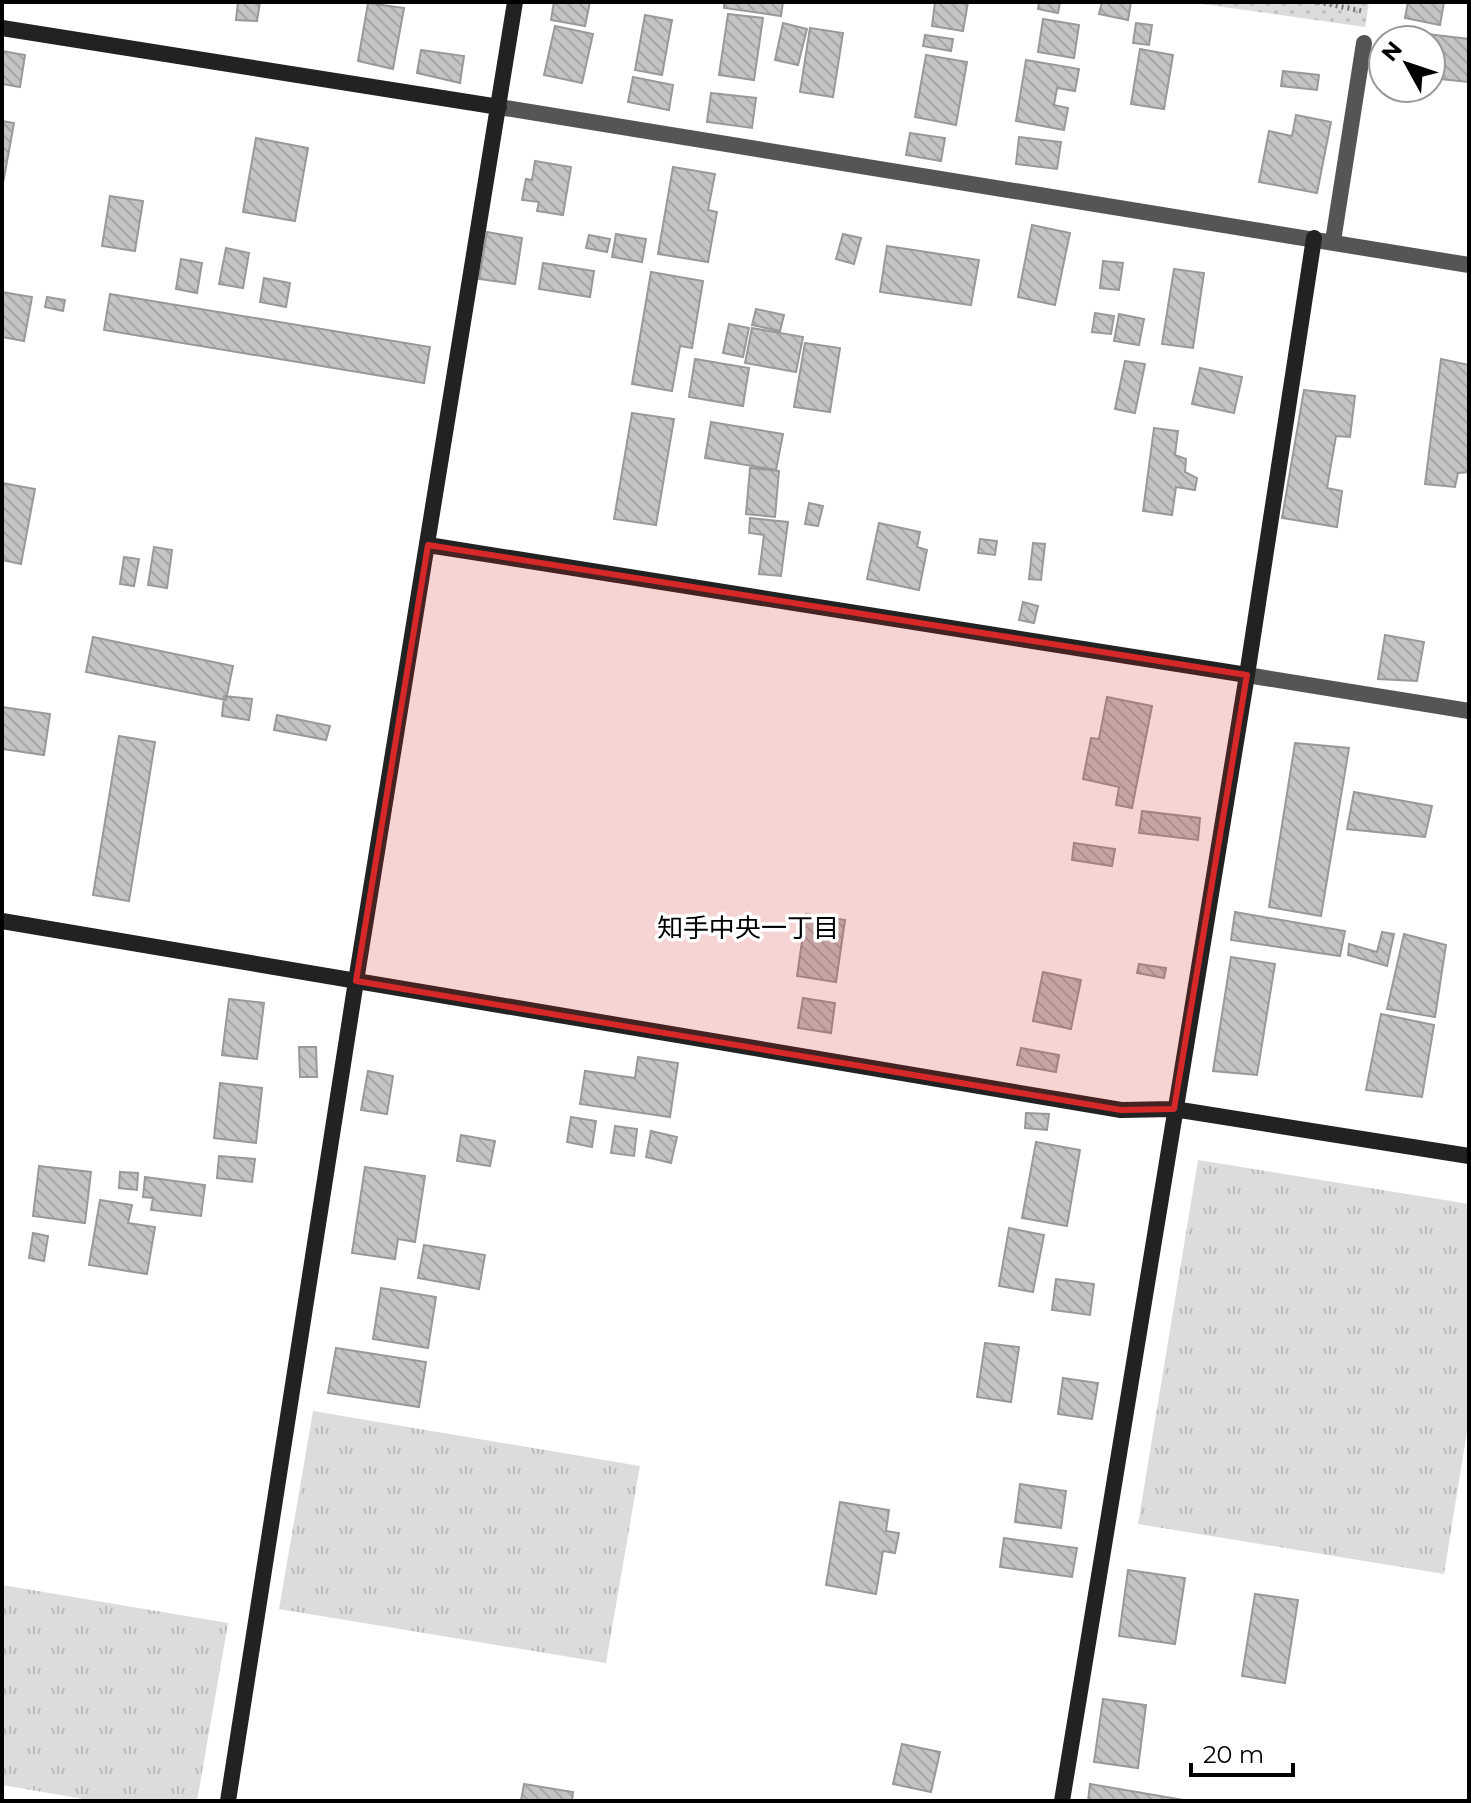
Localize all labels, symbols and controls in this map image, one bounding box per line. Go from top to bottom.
north arrow [1367,24,1447,104]
text: N [1376,36,1408,67]
district label: 知手中央一丁目 [657,912,839,944]
scale bar [1191,1727,1293,1777]
text: 20 m [1203,1740,1264,1769]

